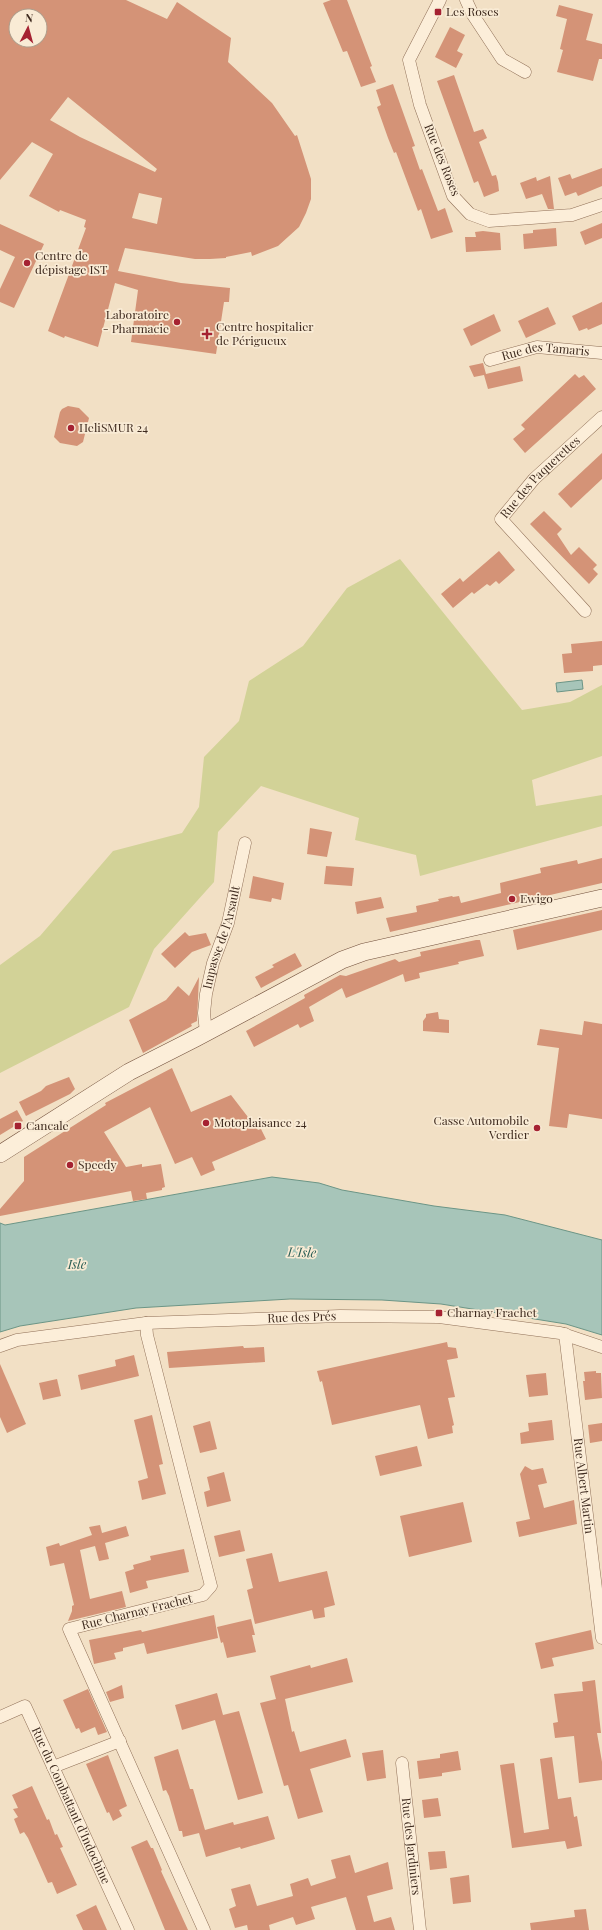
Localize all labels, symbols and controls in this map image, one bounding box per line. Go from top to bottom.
place label: Les Roses [446,3,499,19]
marker: Les Roses [433,7,443,17]
north arrow [8,8,48,48]
text: N [24,10,34,25]
street label: Rue des Roses [421,121,465,198]
place label: Centre de dépistage IST [35,247,108,277]
marker: Centre de dépistage IST [22,258,32,268]
place label: Laboratoire - Pharmacie [103,306,169,336]
marker: Laboratoire - Pharmacie [172,317,182,327]
place label: Centre hospitalier de Périgueux [216,318,314,348]
marker: Centre hospitalier de Périgueux [201,328,213,340]
street label: Rue des Tamaris [500,338,590,363]
place label: HeliSMUR 24 [79,419,148,435]
marker: HeliSMUR 24 [66,423,76,433]
street label: Rue des Paquerettes [496,432,583,521]
street label: Impasse de l'Arsault [198,883,243,991]
place label: Ewigo [520,890,553,906]
marker: Ewigo [507,894,517,904]
place label: Casse Automobile Verdier [434,1112,530,1142]
place label: Motoplaisance 24 [214,1114,307,1130]
place label: Cancale [26,1117,69,1133]
marker: Motoplaisance 24 [201,1118,211,1128]
marker: Cancale [13,1121,23,1131]
marker: Casse Automobile Verdier [532,1123,542,1133]
place label: Speedy [78,1156,117,1172]
marker: Speedy [65,1160,75,1170]
water label: L'Isle [286,1242,317,1261]
water label: Isle [67,1255,87,1272]
place label: Charnay Frachet [447,1304,538,1320]
street label: Rue des Prés [267,1307,336,1326]
marker: Charnay Frachet [434,1308,444,1318]
street label: Rue Albert Martin [571,1437,598,1535]
street label: Rue Charnay Frachet [80,1589,195,1633]
street label: Rue du Combattant d'Indochine [29,1724,115,1886]
street label: Rue des Jardiniers [399,1797,425,1896]

